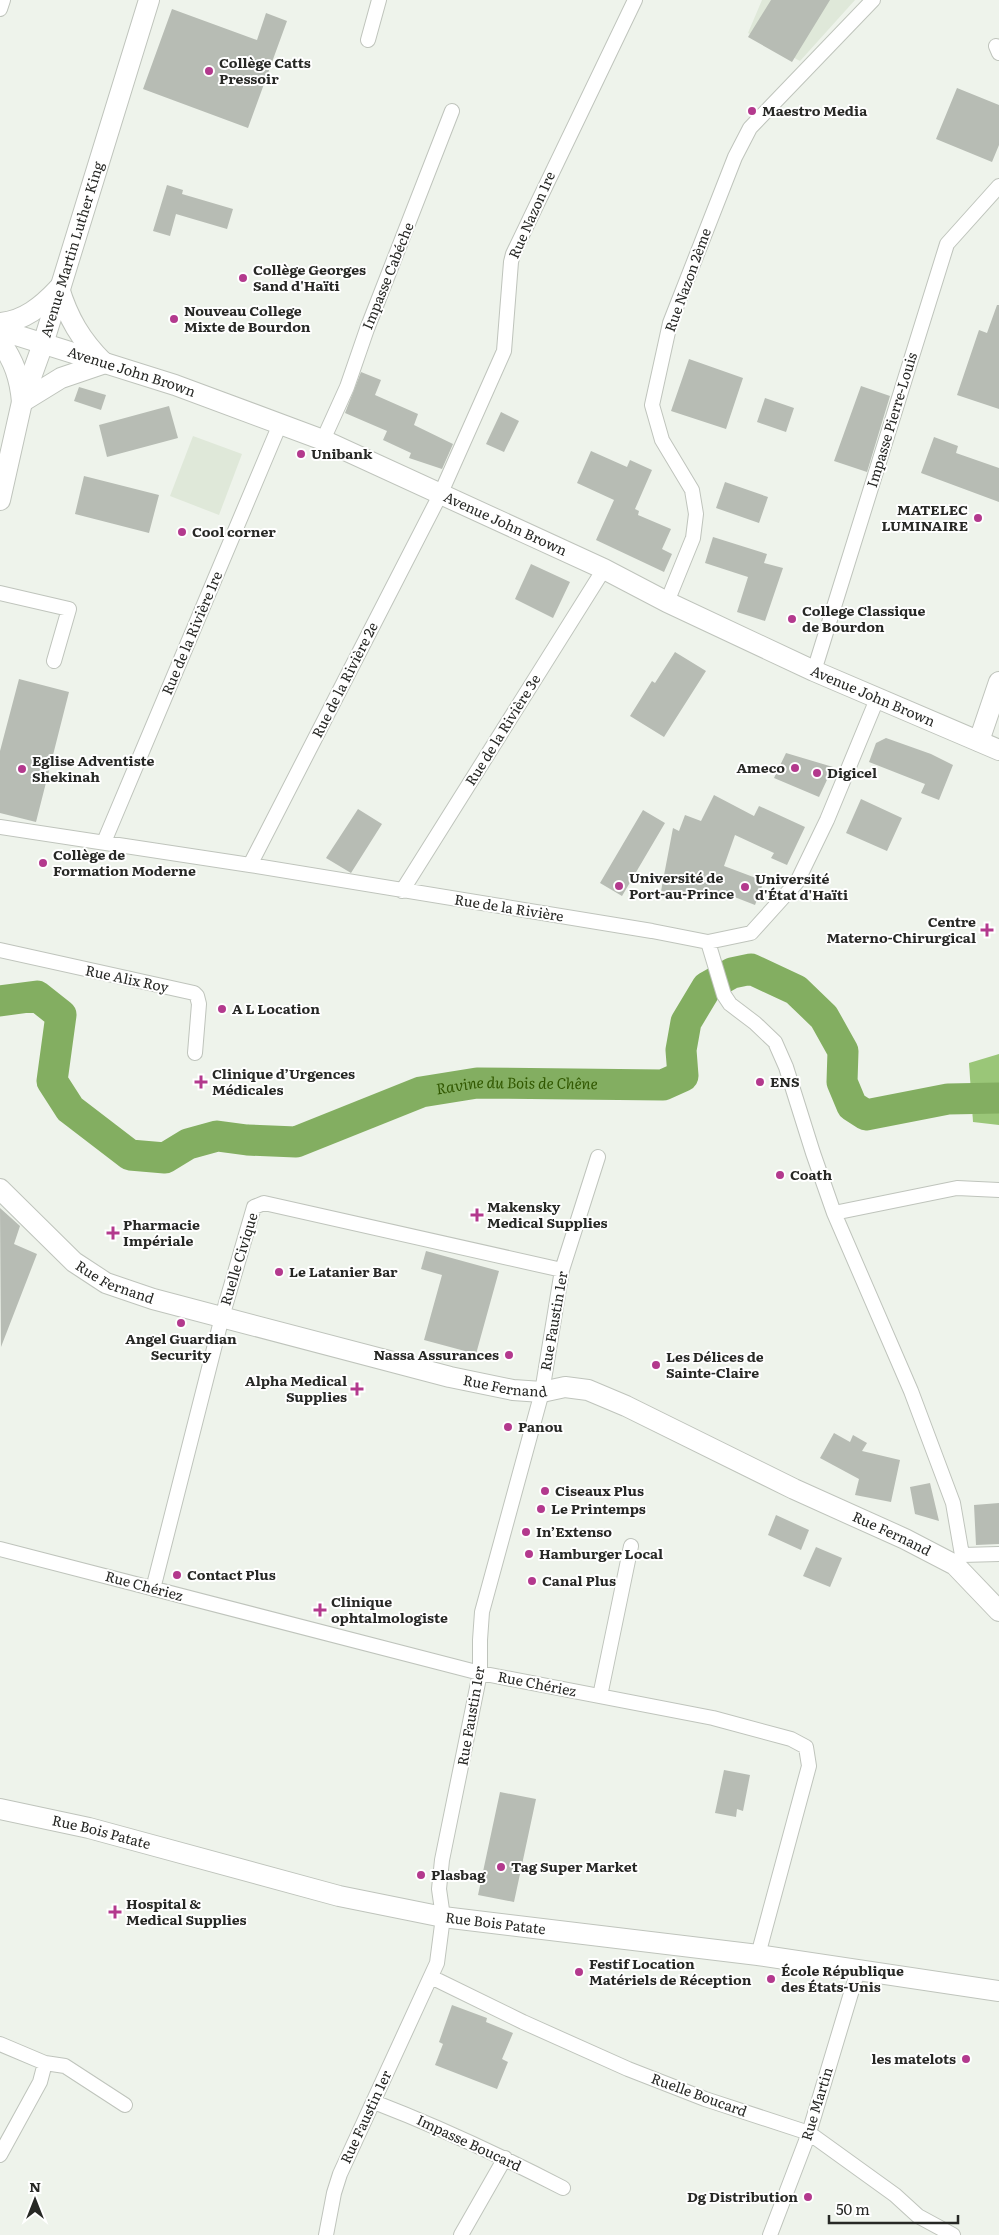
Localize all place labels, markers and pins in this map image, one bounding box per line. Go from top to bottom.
place label: Collège Catts Pressoir [219,52,311,88]
marker: Collège Catts Pressoir [203,65,215,77]
place label: Maestro Media [762,100,868,120]
marker: Maestro Media [746,105,758,117]
place label: Collège Georges Sand d'Haïti [253,259,366,295]
marker: Collège Georges Sand d'Haïti [237,272,249,284]
place label: Nouveau College Mixte de Bourdon [184,300,311,336]
marker: Nouveau College Mixte de Bourdon [168,313,180,325]
place label: Unibank [311,443,373,463]
marker: Unibank [295,448,307,460]
place label: MATELEC LUMINAIRE [882,499,968,535]
marker: MATELEC LUMINAIRE [972,512,984,524]
place label: Cool corner [192,521,276,541]
marker: Cool corner [176,526,188,538]
place label: College Classique de Bourdon [802,600,926,636]
marker: College Classique de Bourdon [786,613,798,625]
place label: Eglise Adventiste Shekinah [32,750,155,786]
place label: Ameco [737,757,785,777]
marker: Ameco [789,762,801,774]
place label: Digicel [827,762,877,782]
marker: Eglise Adventiste Shekinah [16,763,28,775]
marker: Digicel [811,767,823,779]
place label: Collège de Formation Moderne [53,844,196,880]
marker: Collège de Formation Moderne [37,857,49,869]
place label: Université de Port-au-Prince [629,867,734,903]
place label: Université d'État d'Haïti [755,868,848,904]
marker: Université de Port-au-Prince [613,880,625,892]
marker: Université d'État d'Haïti [739,881,751,893]
place label: Centre Materno-Chirurgical [827,911,976,947]
marker: Centre Materno-Chirurgical [980,923,994,937]
place label: A L Location [232,998,320,1018]
marker: A L Location [216,1003,228,1015]
place label: Clinique d’Urgences Médicales [212,1063,355,1099]
place label: ENS [770,1071,800,1091]
marker: Clinique d’Urgences Médicales [194,1075,208,1089]
marker: ENS [754,1076,766,1088]
place label: Coath [790,1164,832,1184]
marker: Coath [774,1169,786,1181]
place label: Makensky Medical Supplies [487,1196,608,1232]
marker: Makensky Medical Supplies [471,1209,483,1221]
place label: Pharmacie Impériale [123,1214,200,1250]
marker: Pharmacie Impériale [107,1227,119,1239]
place label: Le Latanier Bar [289,1261,398,1281]
marker: Le Latanier Bar [273,1266,285,1278]
marker: Angel Guardian Security [175,1317,187,1329]
place label: Angel Guardian Security [125,1328,237,1364]
place label: Nassa Assurances [373,1344,499,1364]
place label: Les Délices de Sainte-Claire [666,1346,764,1382]
marker: Nassa Assurances [503,1349,515,1361]
marker: Les Délices de Sainte-Claire [650,1359,662,1371]
place label: Alpha Medical Supplies [245,1370,347,1406]
marker: Alpha Medical Supplies [351,1383,363,1395]
place label: Panou [518,1416,563,1436]
marker: Panou [502,1421,514,1433]
place label: Ciseaux Plus [555,1480,644,1500]
marker: Ciseaux Plus [539,1485,551,1497]
place label: Le Printemps [551,1498,646,1518]
marker: Le Printemps [535,1503,547,1515]
place label: In’Extenso [536,1521,612,1541]
marker: In’Extenso [520,1526,532,1538]
place label: Hamburger Local [539,1543,663,1563]
marker: Hamburger Local [523,1548,535,1560]
place label: Contact Plus [187,1564,276,1584]
marker: Contact Plus [171,1569,183,1581]
place label: Canal Plus [542,1570,616,1590]
marker: Canal Plus [526,1575,538,1587]
place label: Clinique ophtalmologiste [331,1591,448,1627]
marker: Clinique ophtalmologiste [313,1603,327,1617]
place label: Tag Super Market [511,1856,638,1876]
marker: Tag Super Market [495,1861,507,1873]
place label: Plasbag [431,1864,486,1884]
marker: Plasbag [415,1869,427,1881]
place label: Hospital & Medical Supplies [126,1893,247,1929]
marker: Hospital & Medical Supplies [108,1905,122,1919]
place label: Festif Location Matériels de Réception [589,1953,752,1989]
place label: École République des États-Unis [781,1960,904,1996]
marker: Festif Location Matériels de Réception [573,1966,585,1978]
marker: École République des États-Unis [765,1973,777,1985]
place label: les matelots [871,2048,956,2068]
marker: les matelots [960,2053,972,2065]
place label: Dg Distribution [687,2186,798,2206]
marker: Dg Distribution [802,2191,814,2203]

